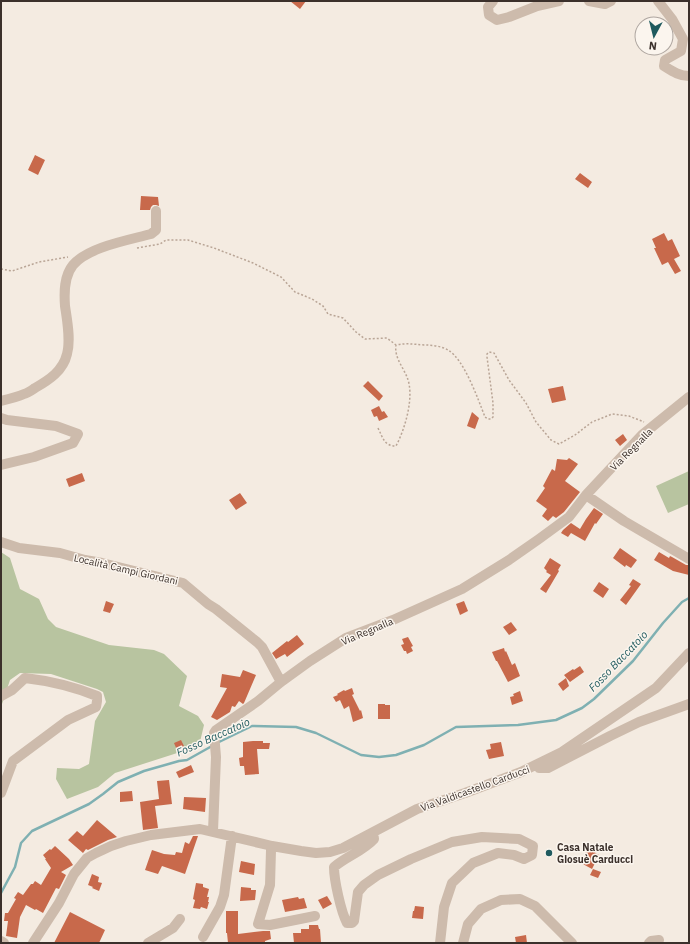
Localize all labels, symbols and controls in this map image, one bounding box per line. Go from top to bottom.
north arrow [634,16,674,56]
text: N [648,38,658,53]
street label: Via Regnalla [607,425,656,473]
street label: Località Campi Giordani [73,551,179,588]
street label: Via Regnalla [339,614,396,648]
water label: Fosso Baccatoio [585,628,651,694]
water label: Fosso Baccatoio [174,714,252,760]
street label: Via Valdicastello Carducci [419,763,531,814]
place label: Casa Natale Giosuè Carducci [557,841,633,866]
marker: Casa Natale Giosuè Carducci [544,848,554,858]

